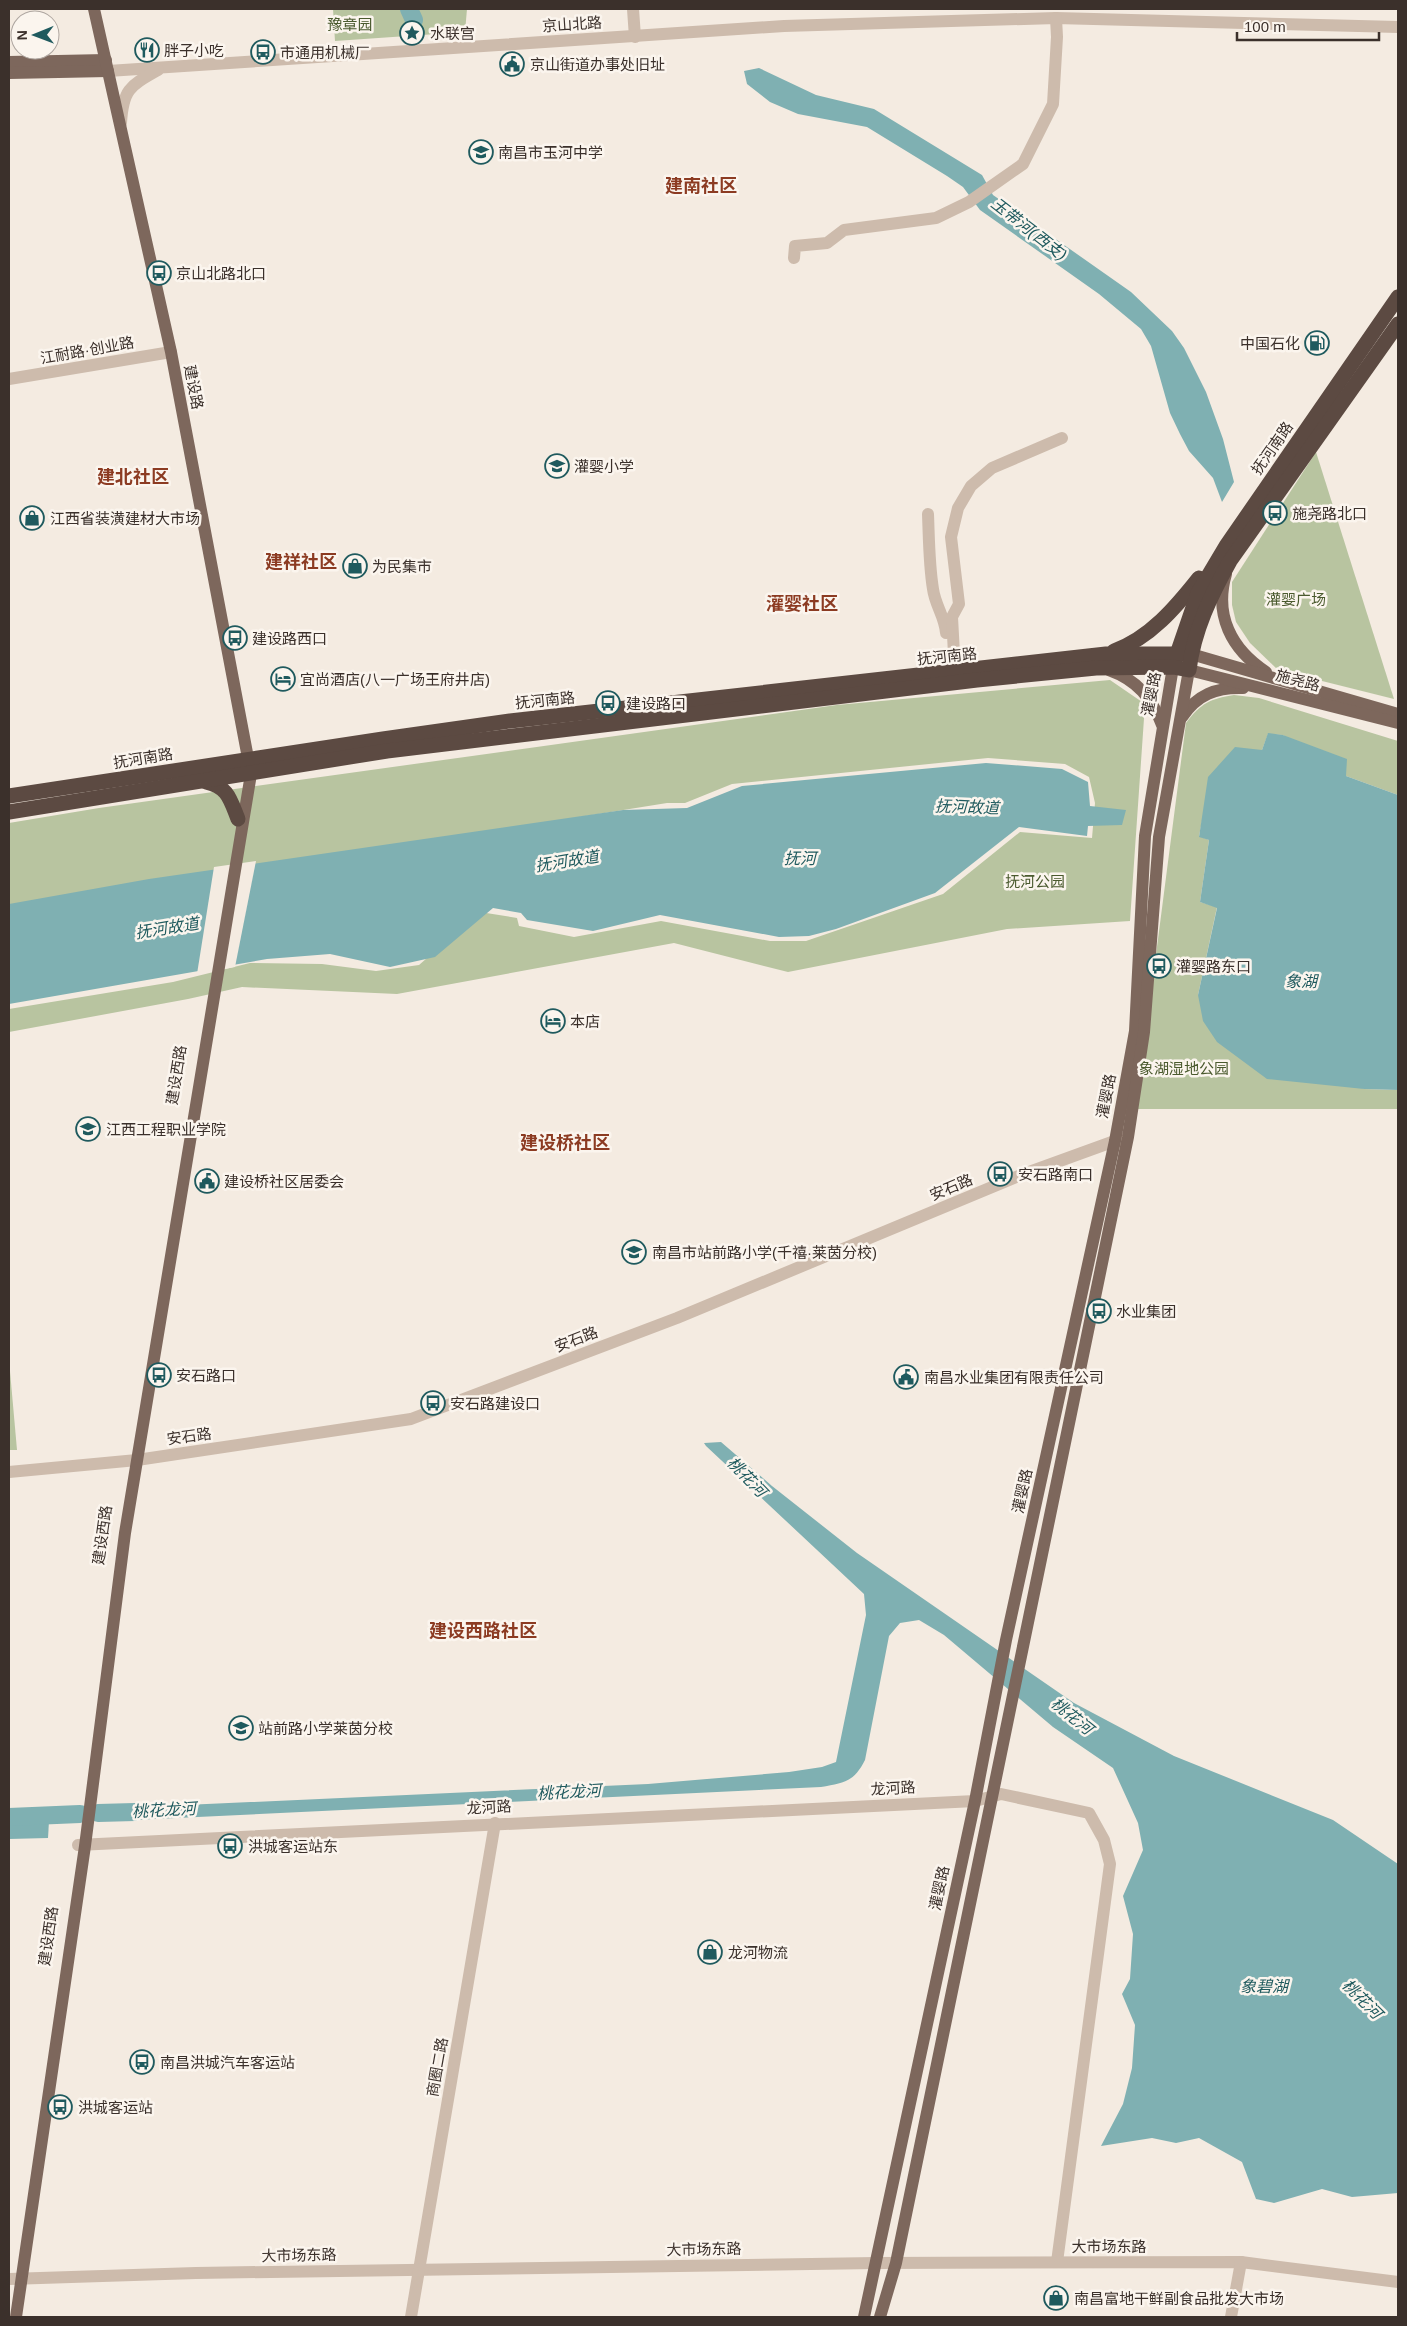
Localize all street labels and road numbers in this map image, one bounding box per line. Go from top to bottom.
street label: 京山北路 [541,13,603,35]
street label: 江耐路·创业路 [39,333,135,367]
street label: 建设路 [181,363,207,411]
street label: 抚河南路 [1248,419,1296,477]
street label: 抚河南路 [916,644,978,668]
street label: 施尧路 [1274,666,1322,694]
street label: 灌婴路 [1138,670,1164,718]
street label: 抚河南路 [514,688,576,712]
street label: 抚河南路 [112,745,174,771]
street label: 建设西路 [163,1044,189,1106]
street label: 灌婴路 [1093,1072,1119,1120]
street label: 安石路 [927,1170,975,1204]
street label: 安石路 [552,1323,600,1355]
street label: 安石路 [166,1424,212,1448]
street label: 灌婴路 [1009,1467,1035,1515]
street label: 建设西路 [89,1504,115,1566]
street label: 龙河路 [870,1778,916,1798]
street label: 龙河路 [466,1797,512,1817]
street label: 灌婴路 [926,1864,952,1912]
street label: 建设西路 [35,1905,61,1967]
street label: 商圈二路 [423,2036,451,2098]
street label: 大市场东路 [1071,2238,1147,2255]
street label: 大市场东路 [666,2240,742,2258]
street label: 大市场东路 [261,2246,337,2264]

